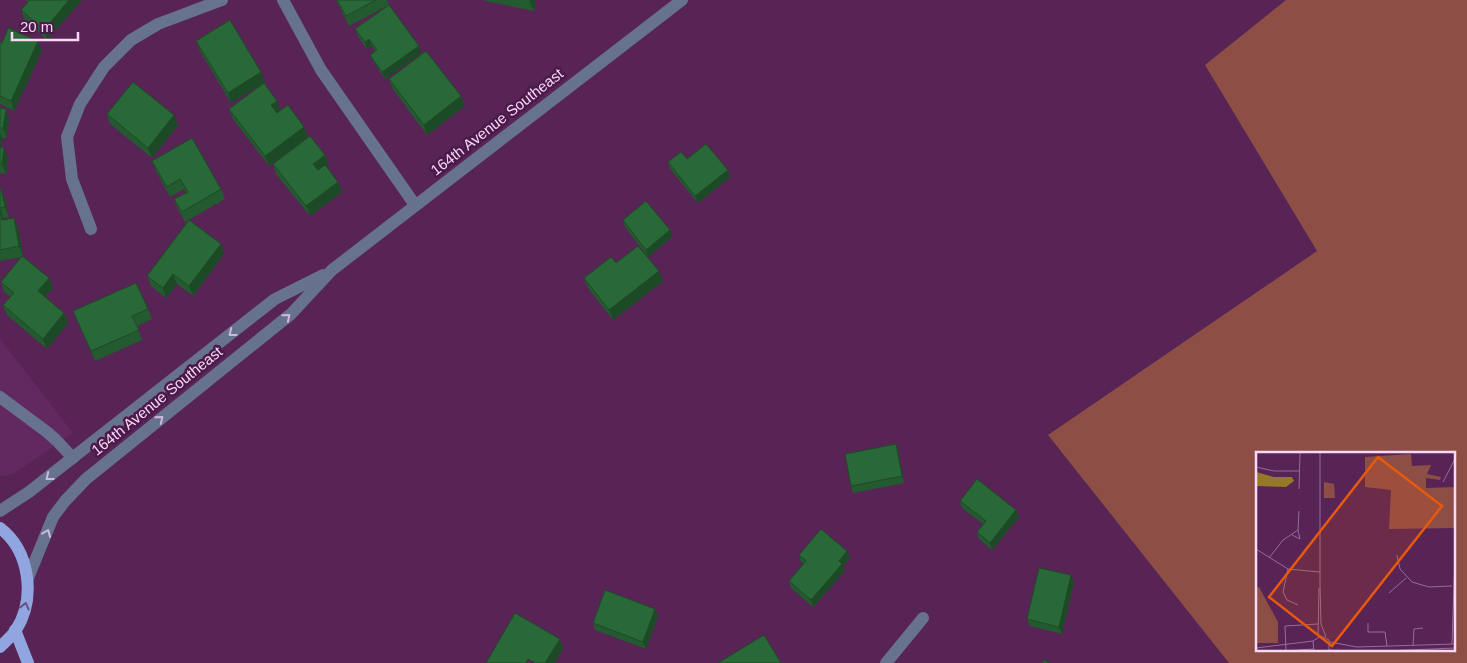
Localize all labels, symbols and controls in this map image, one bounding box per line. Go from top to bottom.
scale bar [12,10,79,42]
text: 20 m [20,18,53,35]
street label: 164th Avenue Southeast [427,64,567,179]
one-way arrow [281,314,290,323]
one-way arrow [229,328,238,336]
street label: 164th Avenue Southeast [88,342,226,459]
one-way arrow [154,417,163,425]
inset map [1256,452,1454,650]
one-way arrow [46,471,55,479]
one-way arrow [40,529,51,538]
one-way arrow [19,602,30,611]

